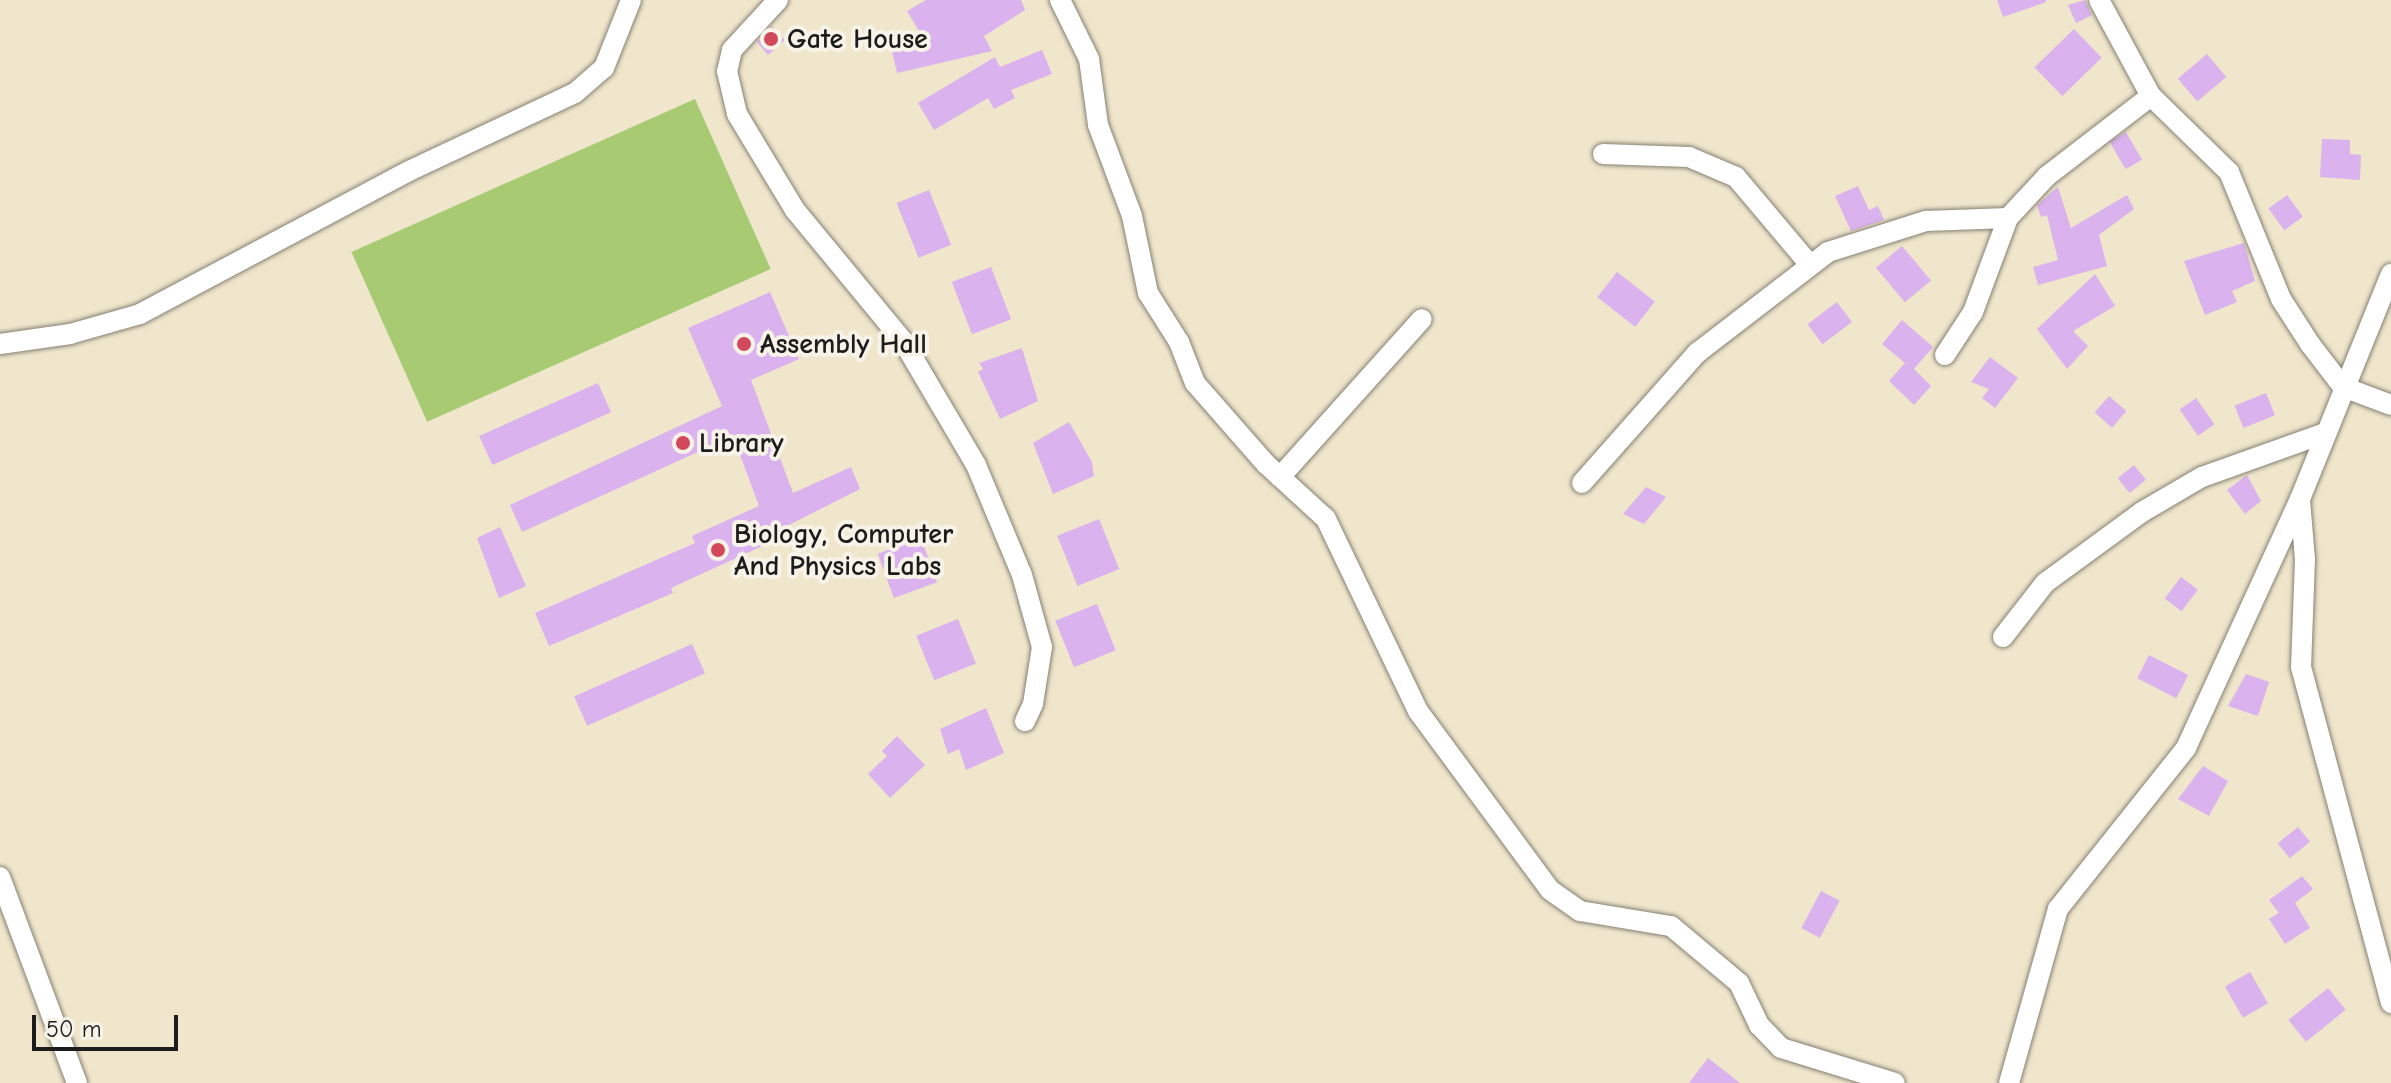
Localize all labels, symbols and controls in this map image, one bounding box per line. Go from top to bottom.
place label: Gate House [787,22,928,56]
marker: Gate House [762,30,780,48]
place label: Assembly Hall [760,327,927,361]
marker: Assembly Hall [735,335,753,353]
place label: Library [699,426,784,460]
marker: Library [674,434,692,452]
place label: Biology, Computer And Physics Labs [734,517,953,583]
marker: Biology, Computer And Physics Labs [709,541,727,559]
scale bar [36,999,182,1049]
text: 50 m [46,1015,102,1043]

